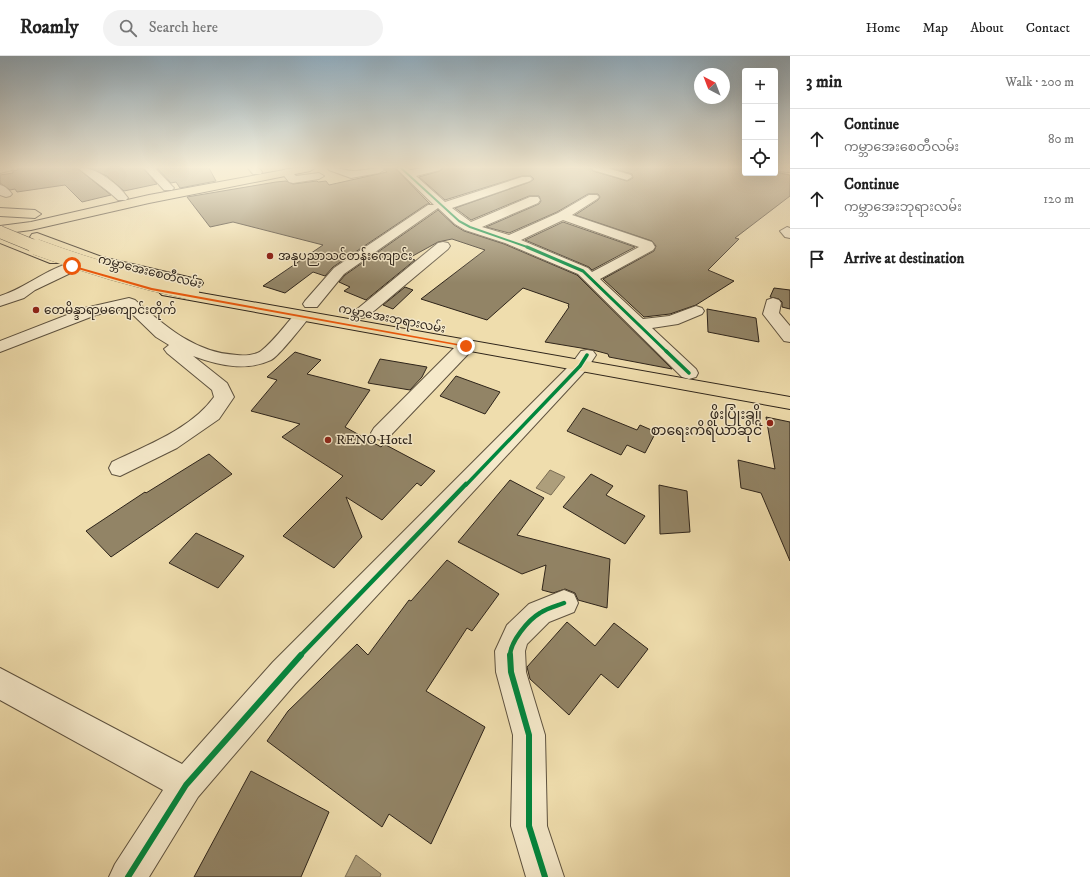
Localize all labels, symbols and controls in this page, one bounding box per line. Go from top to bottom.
search box [103,10,383,46]
text: Roamly [20,16,79,39]
icon: search [117,17,139,39]
text: Search here [149,18,218,37]
text: Home [866,19,900,37]
text: Map [922,19,948,37]
text: About [970,19,1004,37]
text: Contact [1026,19,1070,37]
north arrow [694,68,730,104]
map controls [742,68,778,176]
button: + [742,68,778,104]
text: 3 min [806,71,842,93]
text: Walk · 200 m [1005,74,1074,90]
button: − [742,104,778,140]
text: Continue [844,115,899,134]
icon: ahead [806,128,828,150]
text: 80 m [1048,131,1074,147]
text: ကမ္ဘာအေးစေတီလမ်း [844,139,959,155]
button: locate [742,140,778,176]
text: Continue [844,175,899,194]
icon: ahead [806,188,828,210]
text: 120 m [1043,191,1074,207]
text: ကမ္ဘာအေးဘုရားလမ်း [844,199,962,215]
place label: အနုပညာသင်တန်းကျောင်း [278,247,412,266]
icon: arrive [806,248,828,270]
text: Arrive at destination [844,249,964,268]
street label: ကမ္ဘာအေးစေတီလမ်း [96,250,204,294]
marker: အနုပညာသင်တန်းကျောင်း [265,251,275,261]
route start [63,257,81,275]
street label: ကမ္ဘာအေးဘုရားလမ်း [337,299,447,339]
place label: တေမိန္ဒာရာမကျောင်းတိုက် [44,301,176,320]
marker: တေမိန္ဒာရာမကျောင်းတိုက် [31,305,41,315]
route end [457,337,475,355]
place label: ဖိုးပြုံးချို စာရေးကိရိယာဆိုင် [651,404,763,442]
marker: ဖိုးပြုံးချို စာရေးကိရိယာဆိုင် [765,418,775,428]
place label: RENO Hotel [336,431,413,449]
marker: RENO Hotel [323,435,333,445]

